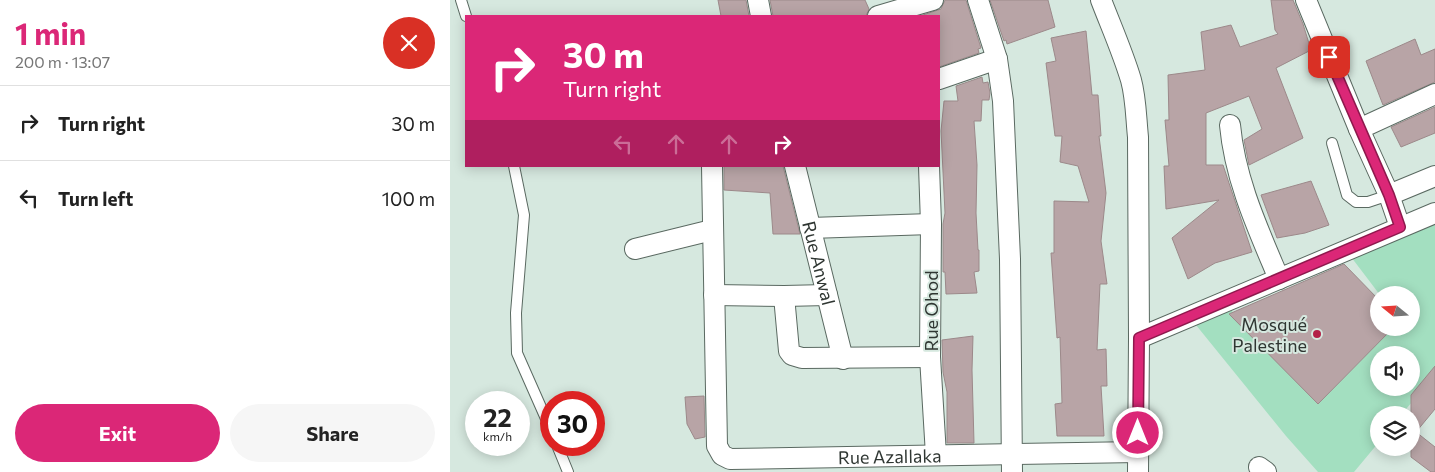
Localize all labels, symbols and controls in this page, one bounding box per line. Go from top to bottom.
text: 1 min [15,14,86,51]
button: close [383,17,435,69]
text: 30 m [563,32,644,75]
icon: right [480,35,545,100]
pin [1308,36,1350,78]
icon: arrive [1315,43,1343,71]
text: 200 m · 13:07 [15,52,110,71]
text: Turn right [563,75,661,102]
icon: right [15,109,43,137]
text: Turn right [58,112,145,135]
text: 30 m [392,112,435,135]
icon: left [609,130,637,158]
icon: ahead [662,130,690,158]
icon: ahead [715,130,743,158]
icon: right [768,130,796,158]
icon: left [15,184,43,212]
text: Turn left [58,187,133,210]
text: 100 m [382,187,435,210]
street label: Rue Anwal [798,219,840,307]
street label: Rue Ohod [920,270,942,352]
north arrow [1370,286,1420,336]
map controls [1370,286,1420,456]
place label: Mosqué Palestine [1232,313,1307,356]
marker: Mosqué Palestine [1311,328,1323,340]
button: sound [1370,346,1420,396]
speed limit sign: 30 [540,391,605,456]
text: 22 [483,402,512,432]
button: Exit [15,404,220,462]
button: Share [230,404,435,462]
position arrow [1111,406,1163,458]
button: layers [1370,406,1420,456]
text: km/h [483,429,512,443]
street label: Rue Azallaka [838,444,942,468]

